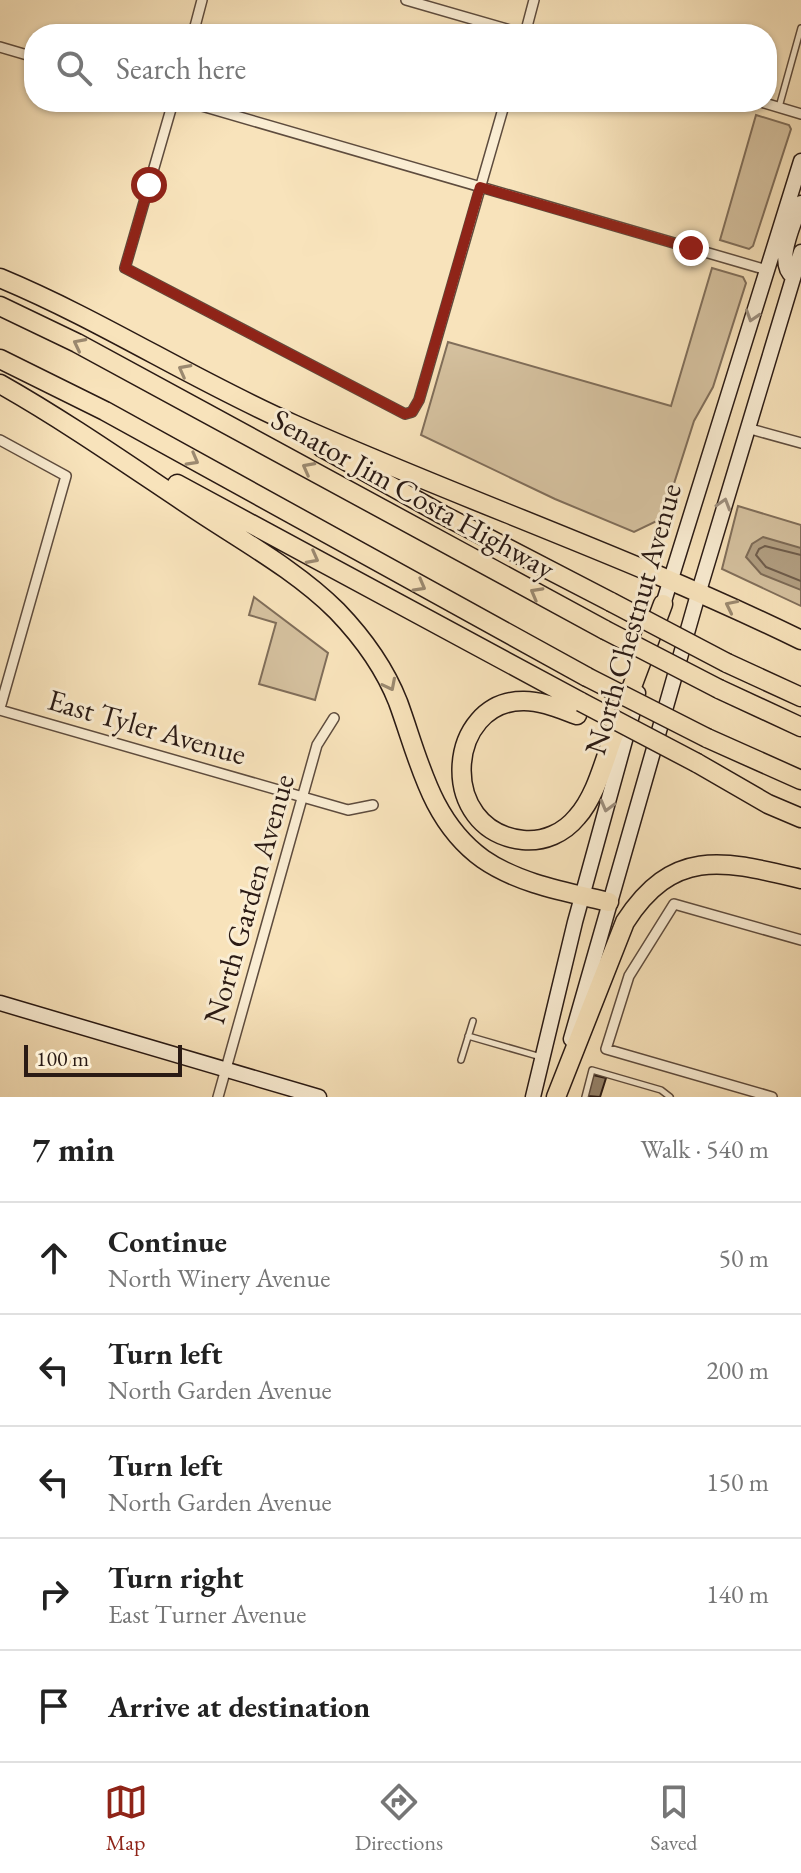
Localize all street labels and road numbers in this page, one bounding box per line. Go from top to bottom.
street label: Senator Jim Costa Highway [265,399,563,588]
street label: North Chestnut Avenue [575,479,690,759]
street label: East Tyler Avenue [43,680,251,773]
street label: North Garden Avenue [194,769,303,1028]

